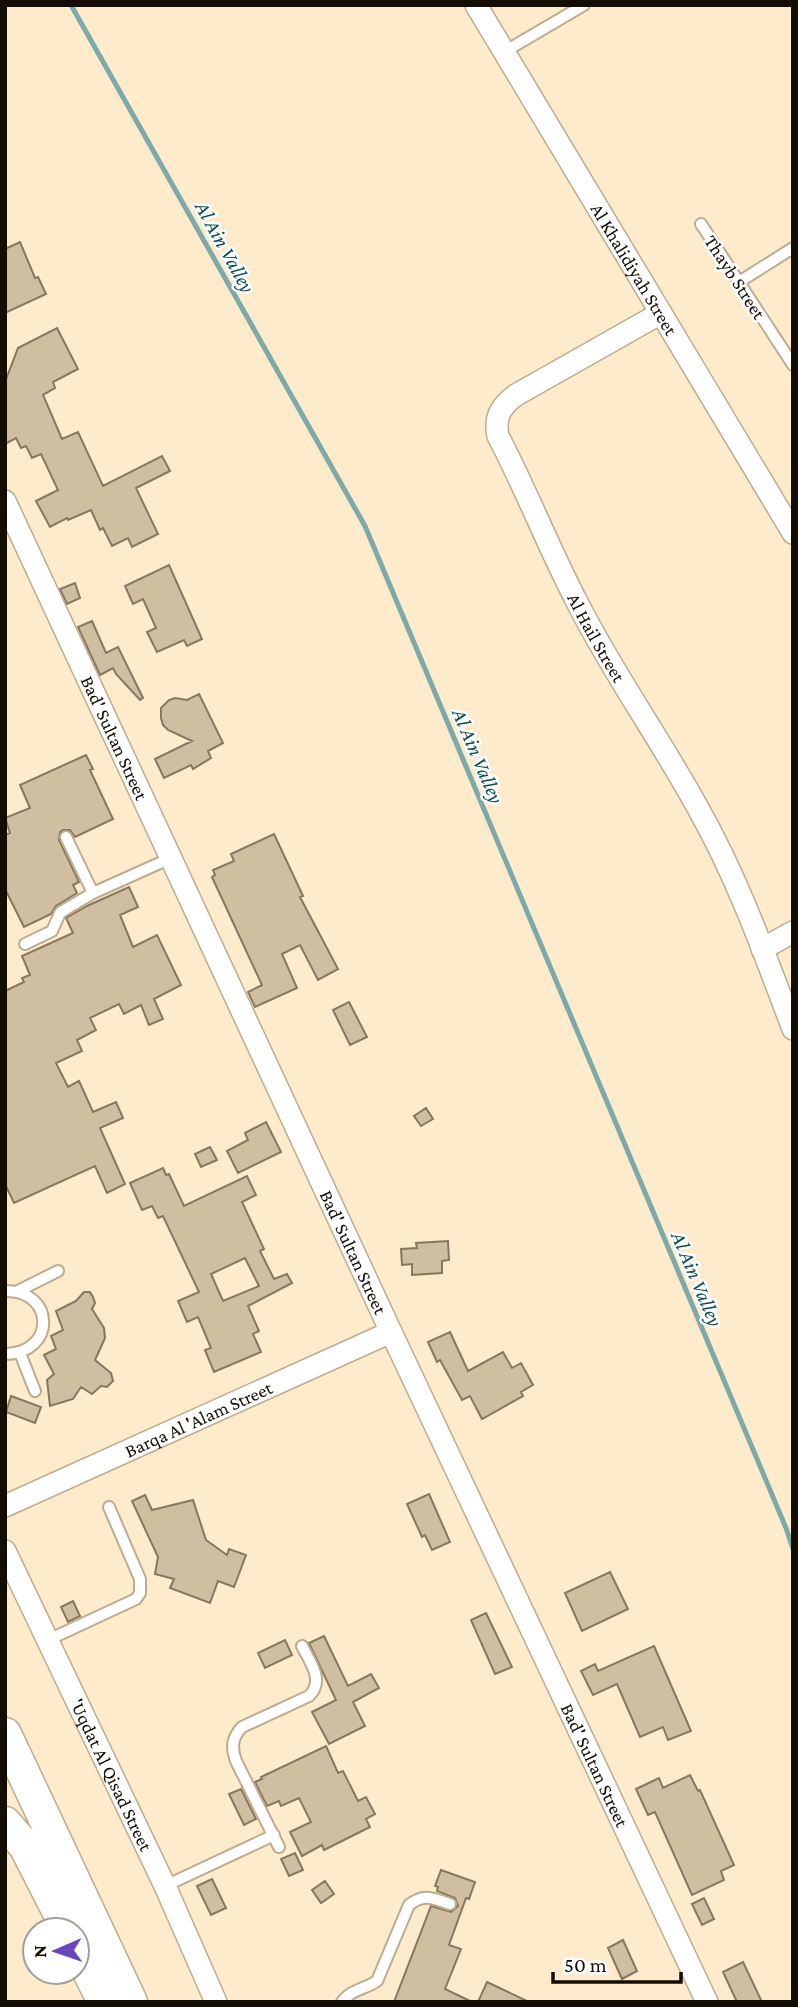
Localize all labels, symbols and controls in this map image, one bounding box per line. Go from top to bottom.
water label: Al Ain Valley [190,196,260,297]
street label: Al Khalidiyah Street [587,199,683,339]
street label: Thayb Street [700,231,770,323]
street label: Al Hail Street [564,589,630,686]
street label: Bad' Sultan Street [77,672,153,804]
water label: Al Ain Valley [447,704,509,807]
street label: Bad' Sultan Street [316,1187,392,1318]
water label: Al Ain Valley [666,1227,728,1330]
street label: Barqa Al 'Alam Street [121,1376,276,1461]
street label: 'Uqdat Al Qisad Street [67,1695,157,1855]
street label: Bad' Sultan Street [557,1700,634,1831]
north arrow [21,1916,91,1986]
scale bar [553,1940,681,1984]
text: N [29,1945,50,1958]
text: 50 m [564,1953,607,1977]

